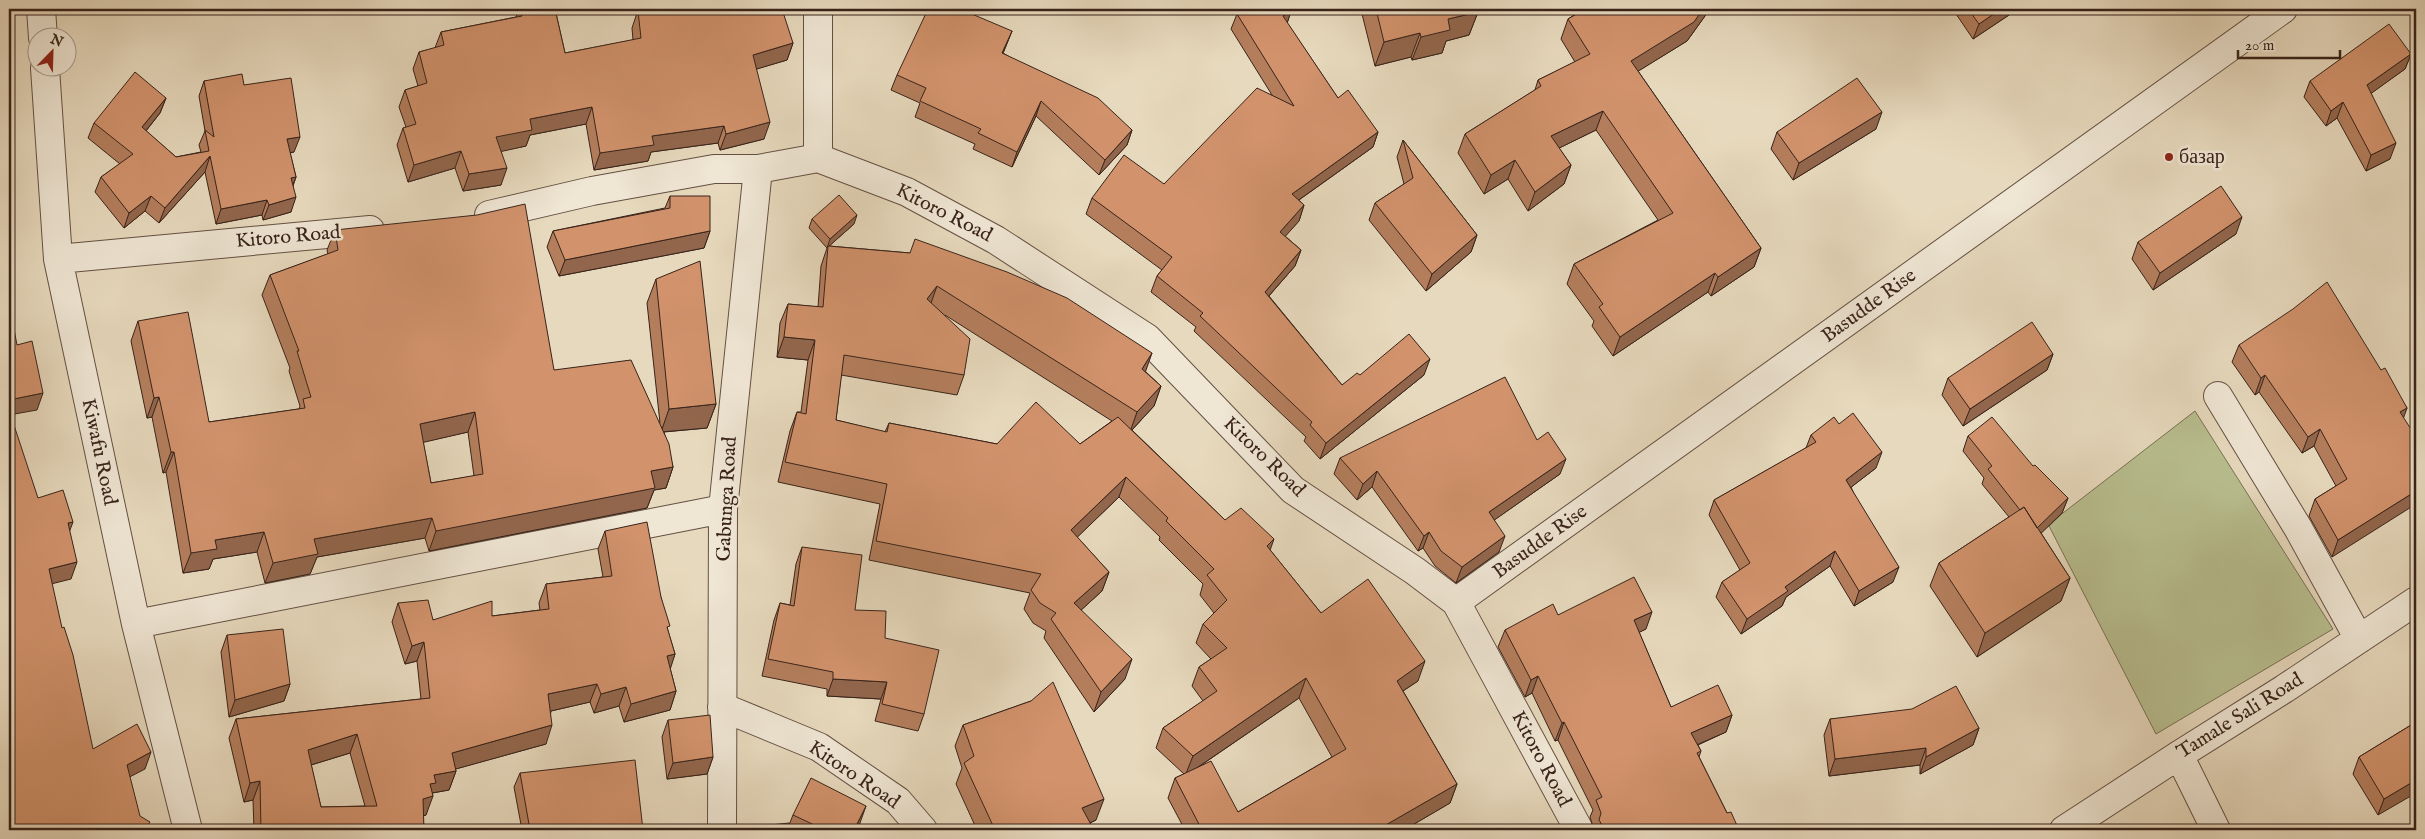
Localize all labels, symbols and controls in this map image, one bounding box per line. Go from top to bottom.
north arrow [28,28,78,78]
scale bar [2238,28,2340,60]
text: N [47,30,66,52]
text: 20 m [2245,36,2275,55]
place label: базар [2179,145,2225,170]
marker: базар [2163,151,2175,163]
street label: Kitoro Road [892,178,997,248]
street label: Kitoro Road [235,220,342,254]
street label: Basudde Rise [1817,263,1921,349]
street label: Kiwafu Road [75,396,123,508]
street label: Kitoro Road [1218,412,1311,503]
street label: Gabunga Road [711,435,743,562]
street label: Basudde Rise [1488,499,1592,585]
street label: Tamale Sali Road [2172,667,2308,765]
street label: Kitoro Road [1505,707,1577,812]
street label: Kitoro Road [803,735,905,815]

